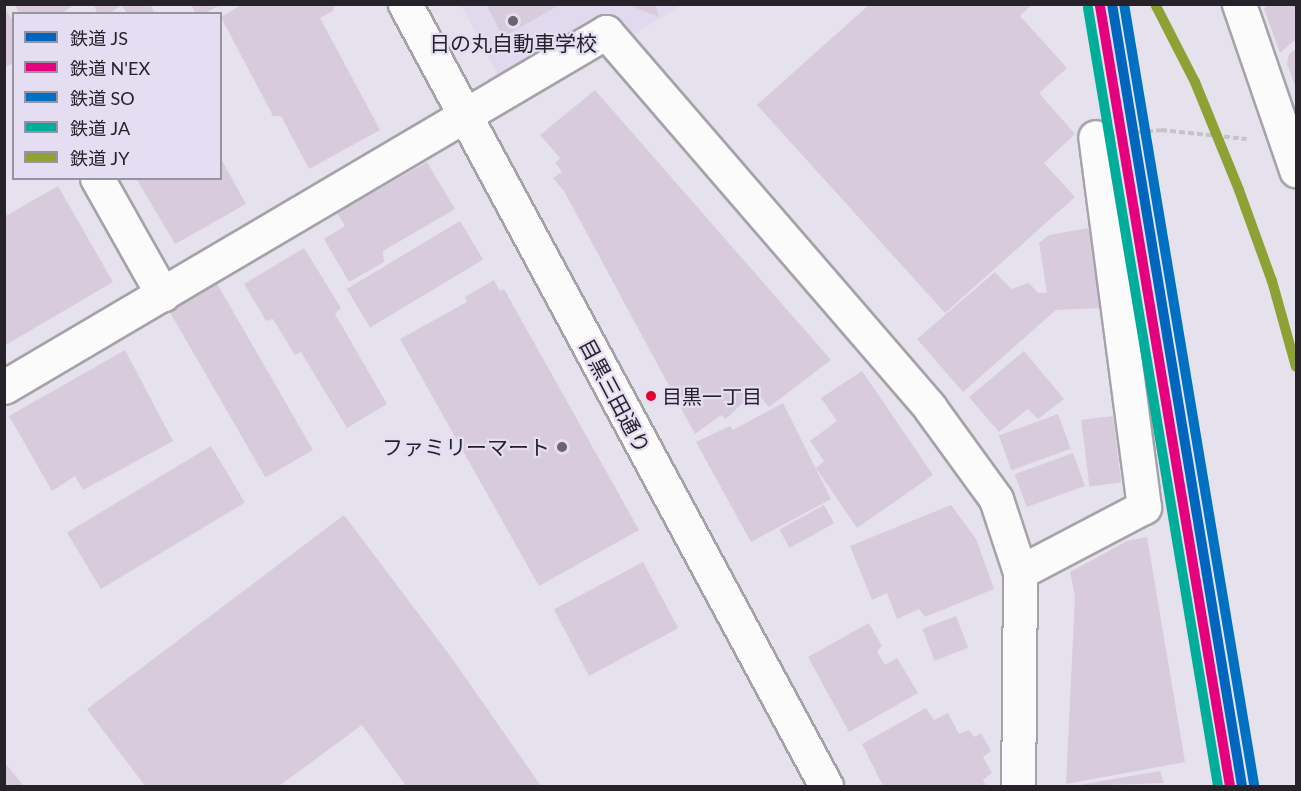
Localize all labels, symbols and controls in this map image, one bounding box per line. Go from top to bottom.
legend [12,12,222,180]
marker: 日の丸自動車学校 [506,14,520,28]
text: 鉄道 JS [70,27,128,49]
place label: 日の丸自動車学校 [429,30,597,56]
text: 鉄道 N'EX [70,57,150,79]
text: 鉄道 SO [70,87,135,109]
text: 鉄道 JA [70,117,130,139]
text: 鉄道 JY [70,147,129,169]
street label: 目黒三田通り [574,334,656,458]
place label: 目黒一丁目 [662,384,762,408]
marker: 目黒一丁目 [645,390,657,402]
place label: ファミリーマート [382,434,550,460]
marker: ファミリーマート [555,440,569,454]

